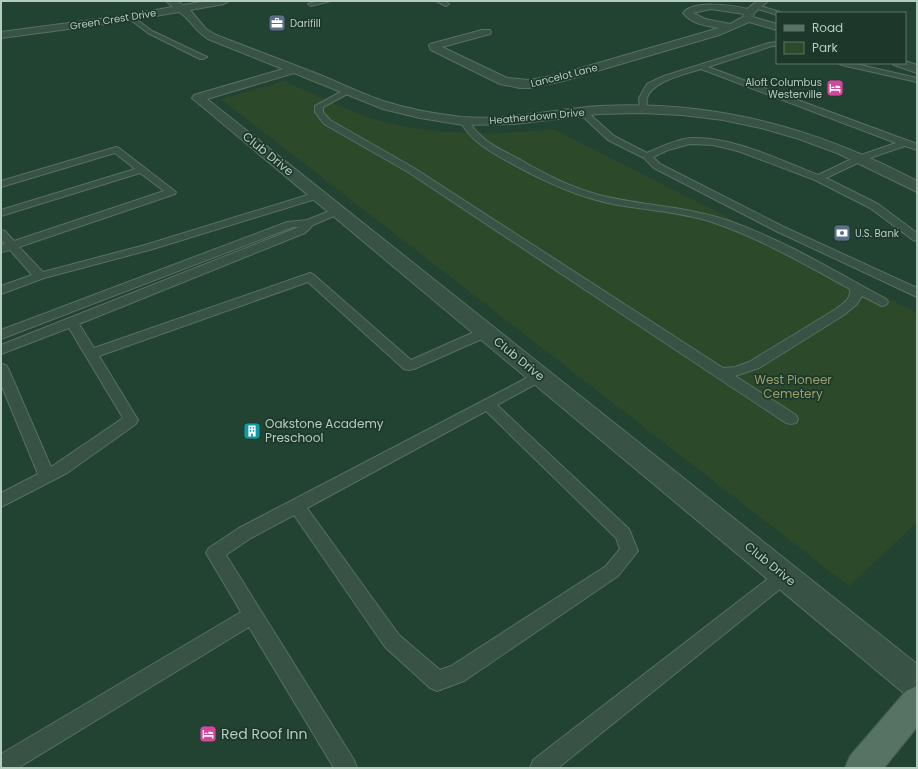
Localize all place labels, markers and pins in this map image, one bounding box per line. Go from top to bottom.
office icon: Darifill [267,13,287,33]
place label: Darifill [290,16,321,31]
place label: Aloft Columbus Westerville [745,75,822,102]
hotel icon: Aloft Columbus Westerville [825,78,845,98]
bank icon: U.S. Bank [832,223,852,243]
place label: U.S. Bank [855,226,900,241]
place label: Oakstone Academy Preschool [265,415,384,446]
building icon: Oakstone Academy Preschool [242,421,262,441]
hotel icon: Red Roof Inn [198,724,218,744]
place label: Red Roof Inn [221,724,308,744]

